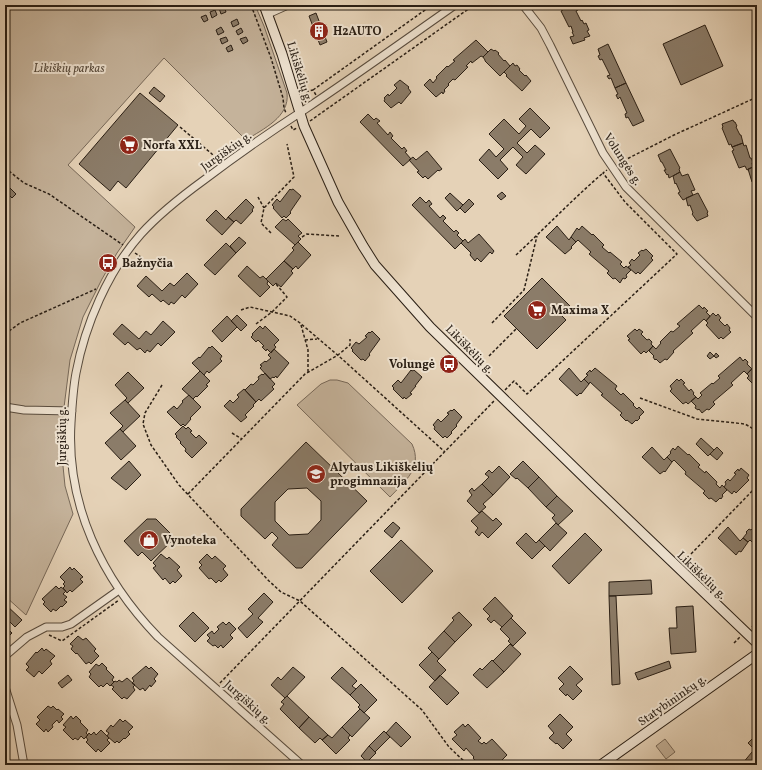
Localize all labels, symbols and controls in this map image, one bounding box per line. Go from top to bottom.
building icon: H2AUTO [308,20,330,42]
place label: H2AUTO [333,24,382,40]
street label: Likiškėlių g. [282,40,316,105]
park label: Likiškių parkas [33,61,105,77]
street label: Jurgiškių g. [198,128,255,175]
street label: Volungės g. [599,130,645,189]
supermarket icon: Norfa XXL [118,134,140,156]
place label: Norfa XXL [143,138,203,154]
bus stop icon: Bažnyčia [97,252,119,274]
place label: Bažnyčia [122,256,173,272]
supermarket icon: Maxima X [526,299,548,321]
place label: Maxima X [551,303,610,319]
street label: Likiškėlių g. [441,322,497,378]
bus stop icon: Volungė [438,353,460,375]
place label: Volungė [389,357,435,373]
street label: Jurgiškių g. [55,406,71,465]
place label: Alytaus Likiškėlių progimnazija [330,460,434,490]
school or university icon: Alytaus Likiškėlių progimnazija [305,463,327,485]
shop icon: Vynoteka [138,529,160,551]
place label: Vynoteka [163,533,217,549]
street label: Likiškėlių g. [673,548,730,603]
street label: Statybininkų g. [635,671,710,730]
street label: Jurgiškių g. [220,677,275,729]

